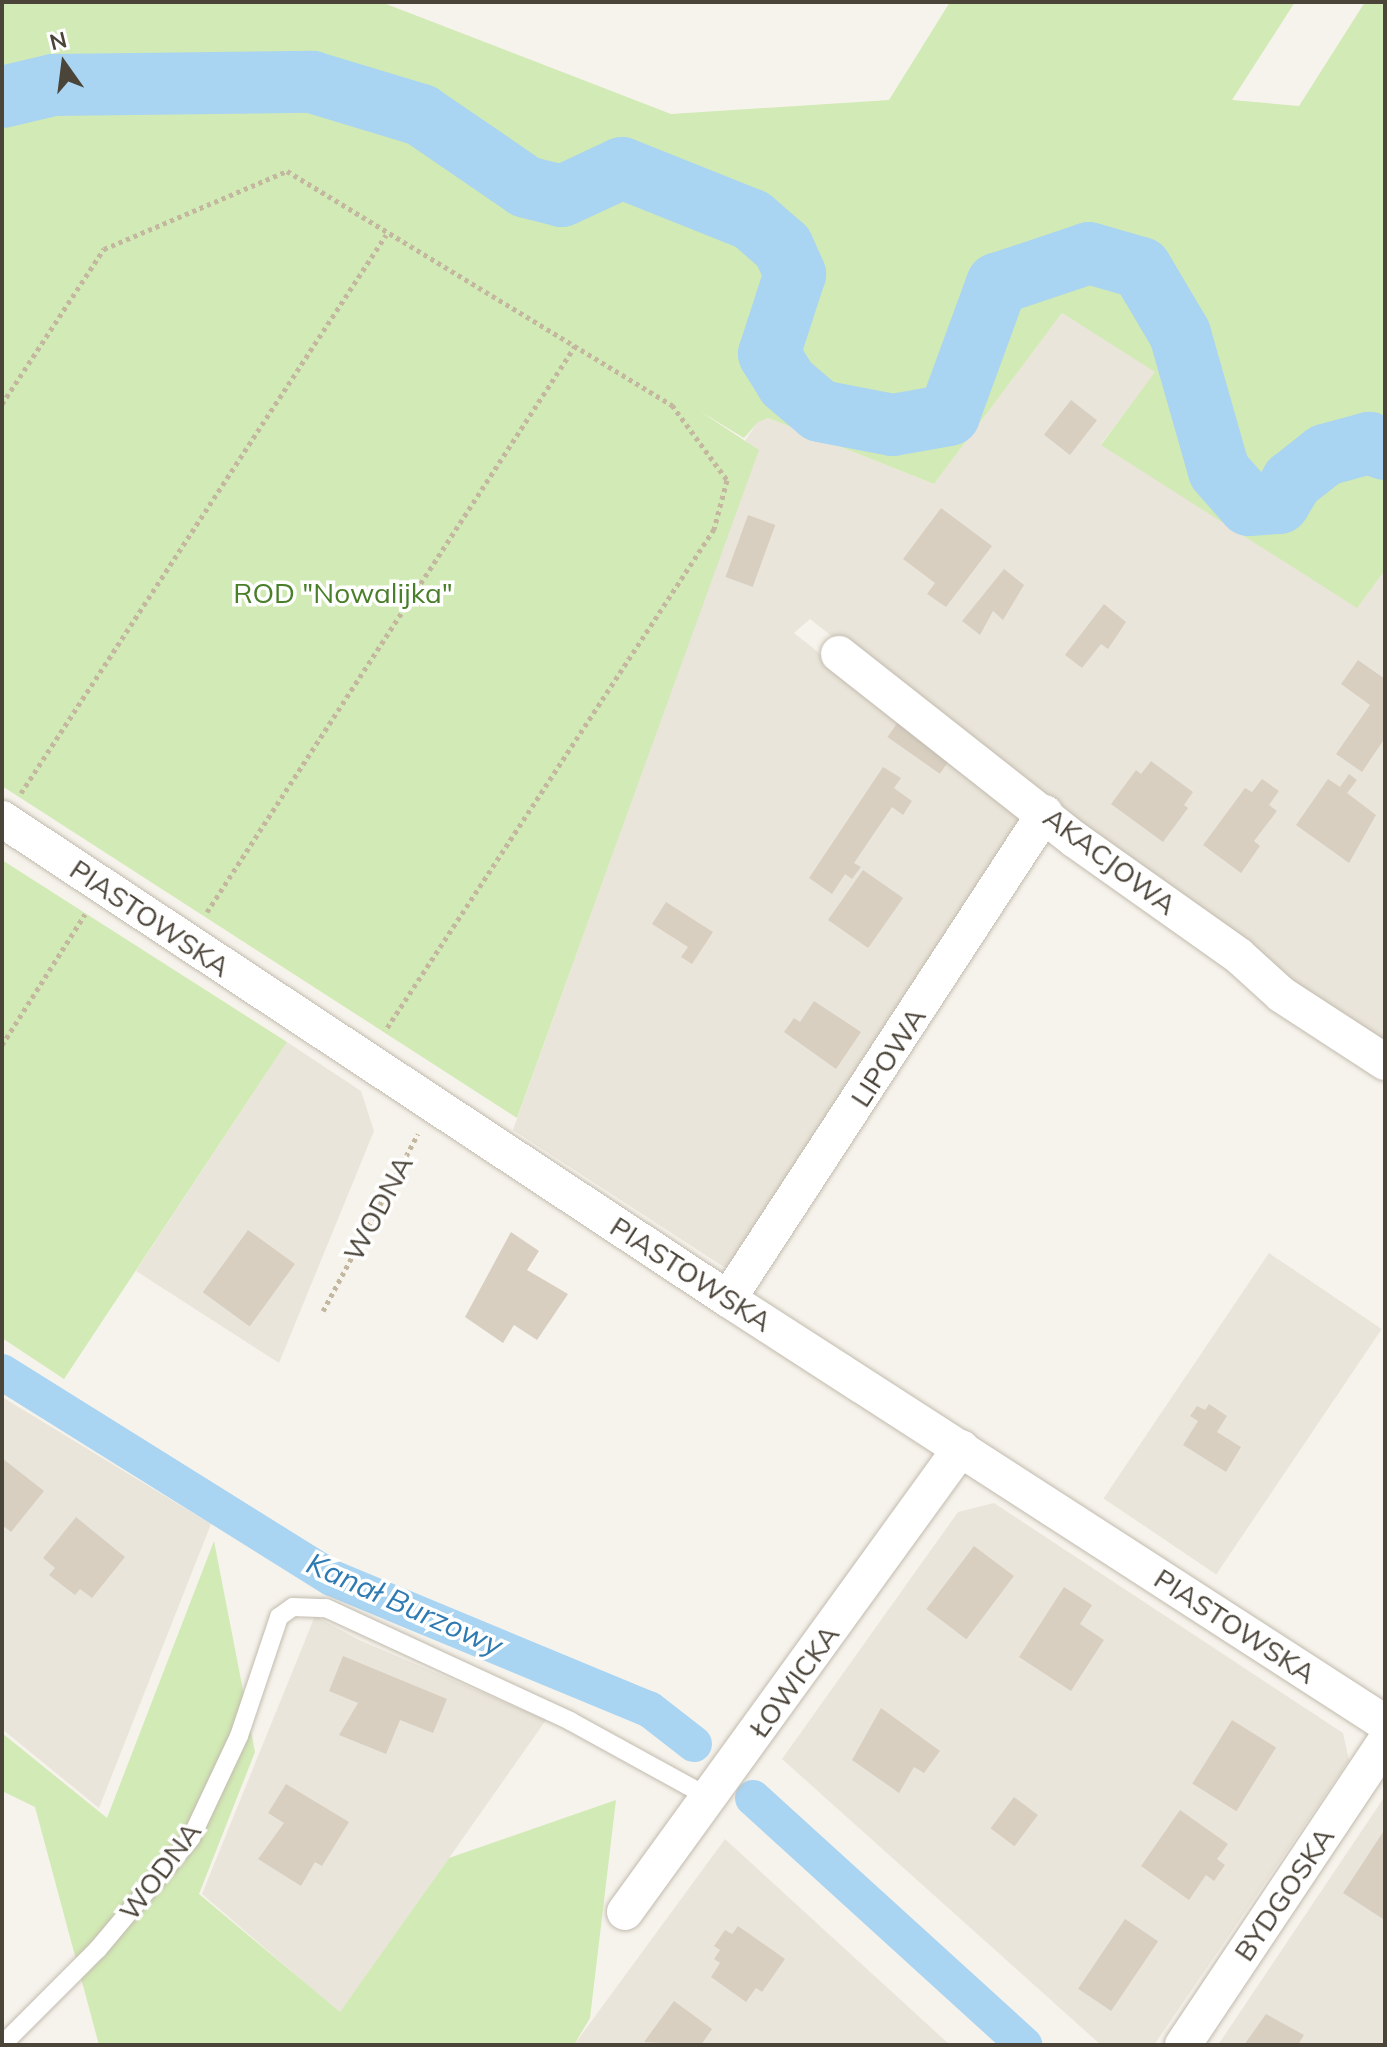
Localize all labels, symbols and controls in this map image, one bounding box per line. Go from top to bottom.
north arrow [24,24,104,104]
text: N [47,25,70,56]
park label: ROD "Nowalijka" [233,576,453,610]
street label: AKACJOWA [1037,800,1183,922]
street label: PIASTOWSKA [64,852,236,984]
street label: LIPOWA [843,1001,933,1113]
street label: WODNA [336,1149,420,1267]
street label: PIASTOWSKA [604,1209,778,1339]
water label: Kanał Burzowy [301,1545,509,1663]
street label: PIASTOWSKA [1148,1561,1322,1691]
street label: ŁOWICKA [742,1618,846,1744]
street label: WODNA [112,1815,208,1927]
street label: BYDGOSKA [1227,1821,1341,1967]

